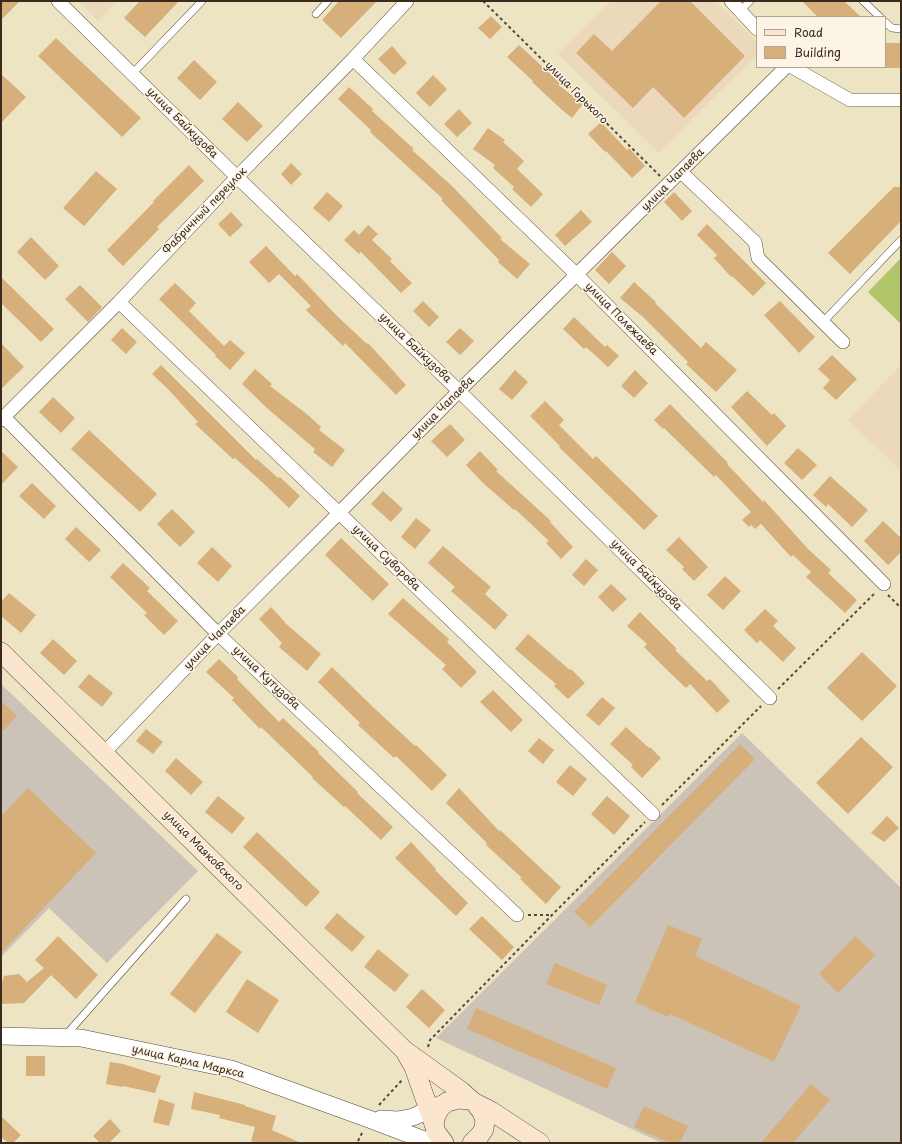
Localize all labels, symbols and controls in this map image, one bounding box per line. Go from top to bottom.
legend [756,16,886,68]
text: Road [794,23,823,41]
text: Building [794,43,841,61]
street label: улица Горького [542,59,610,127]
street label: улица Байкузова [144,85,220,161]
street label: улица Чапаева [639,146,707,214]
street label: Фабричный переулок [160,165,250,257]
street label: улица Полежаева [582,280,660,358]
street label: улица Байкузова [376,310,454,386]
street label: улица Чапаева [409,374,477,442]
street label: улица Суворова [349,522,423,594]
street label: улица Байкузова [608,537,684,613]
street label: улица Чапаева [181,603,249,673]
street label: улица Кутузова [230,643,302,713]
street label: улица Маяковского [160,808,246,894]
street label: улица Карла Маркса [130,1043,246,1081]

